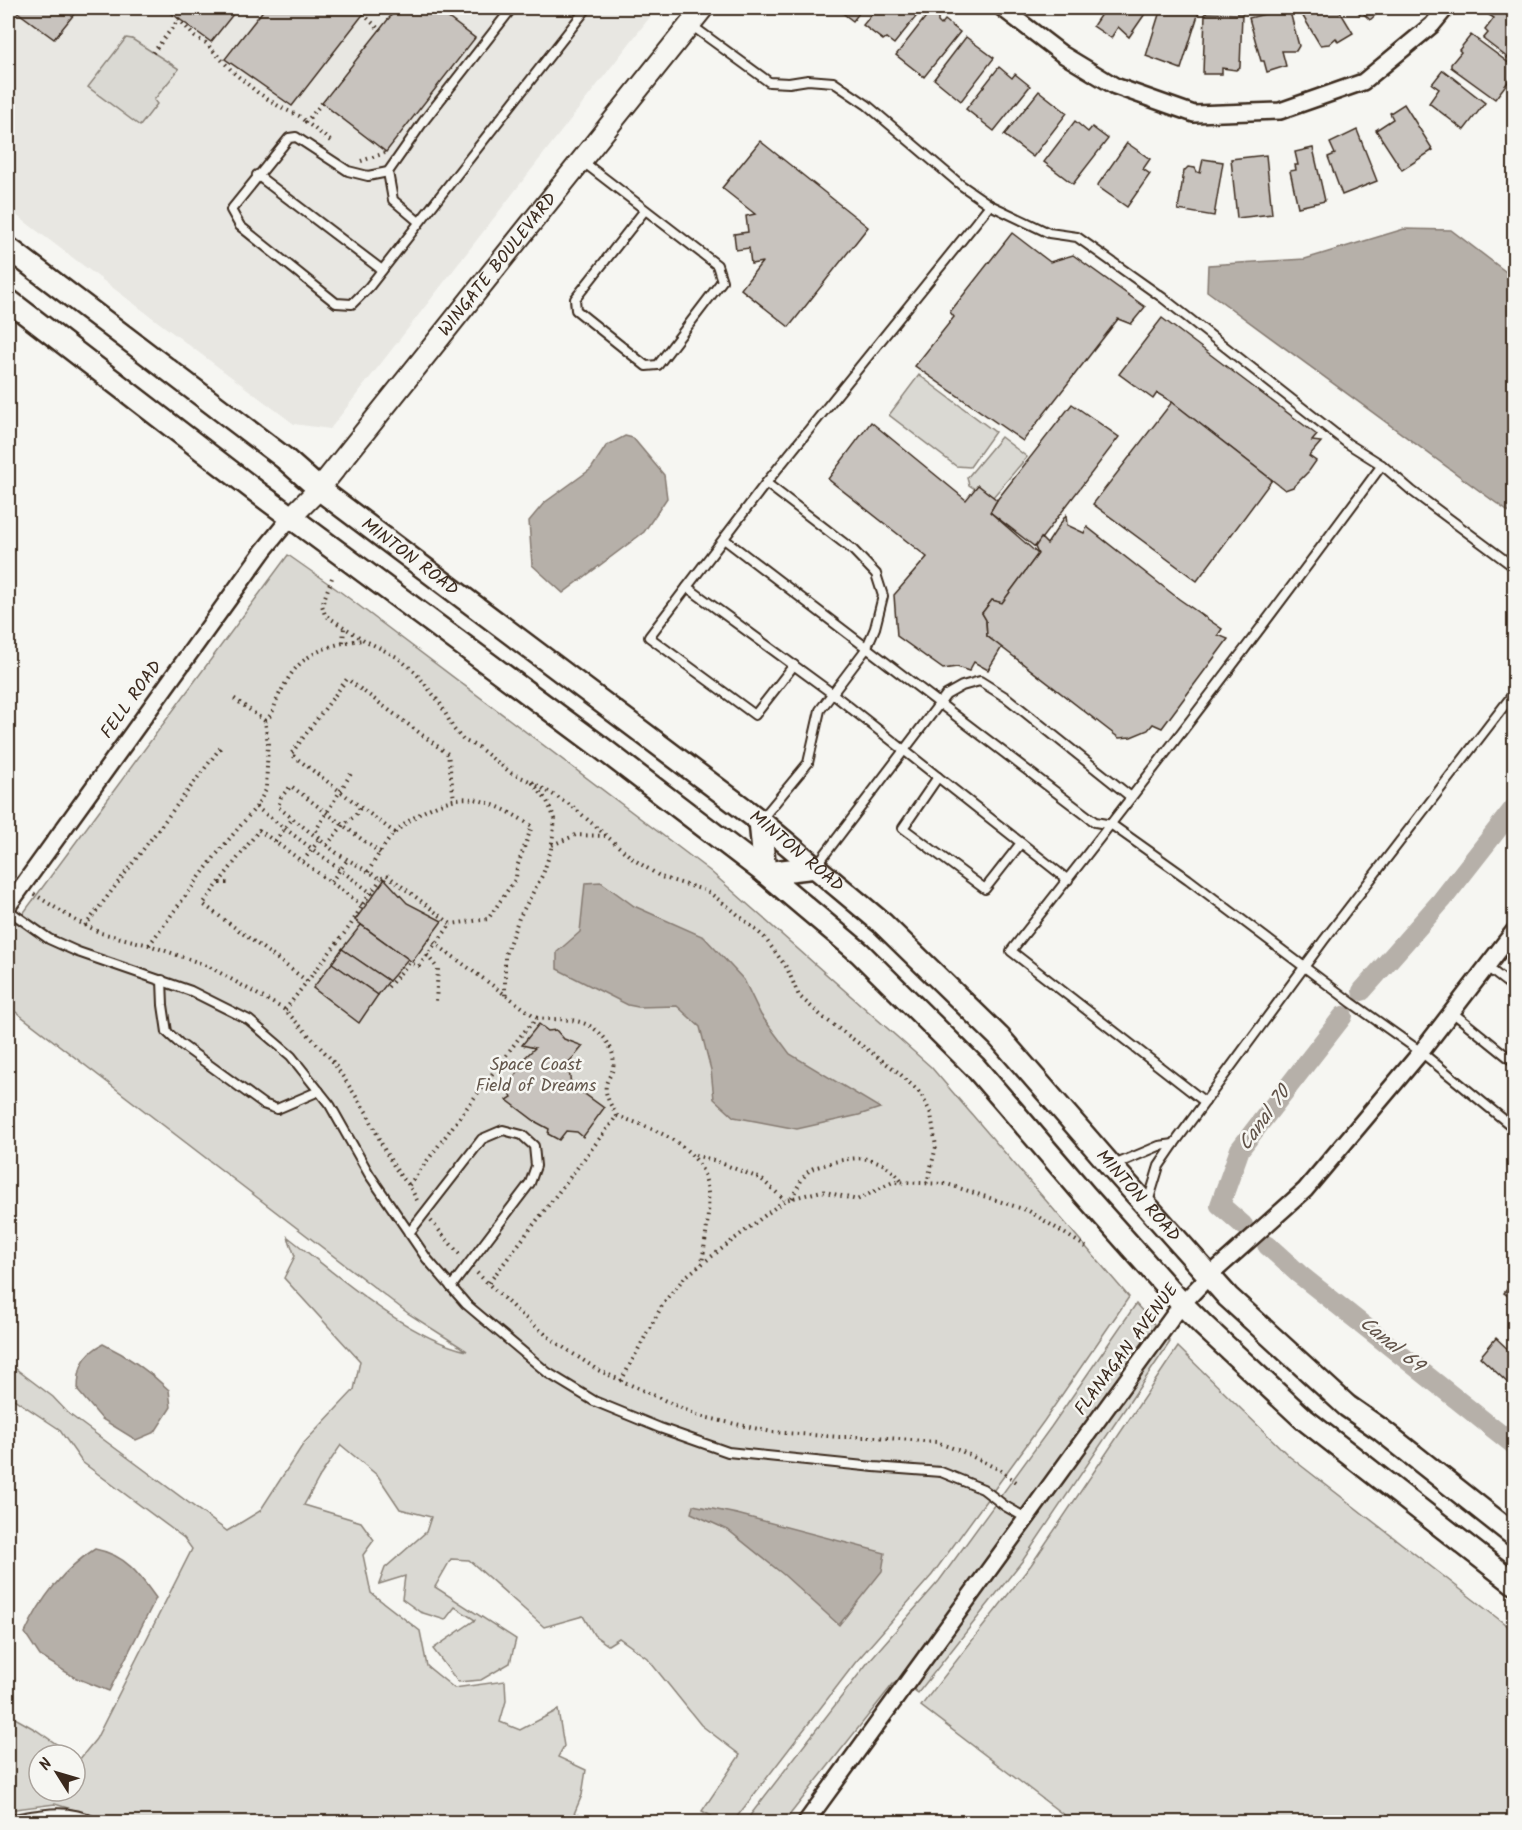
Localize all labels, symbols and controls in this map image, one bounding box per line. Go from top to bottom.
street label: WINGATE BOULEVARD [431,186,565,343]
street label: MINTON ROAD [354,511,465,604]
street label: FELL ROAD [94,654,171,745]
street label: MINTON ROAD [743,803,851,900]
park label: Space Coast Field of Dreams [476,1051,597,1101]
water label: Canal 70 [1230,1077,1301,1158]
street label: MINTON ROAD [1088,1143,1188,1249]
street label: FLANAGAN AVENUE [1068,1277,1187,1422]
water label: Canal 69 [1352,1309,1433,1383]
north arrow [27,1743,87,1803]
text: N [33,1753,59,1776]

